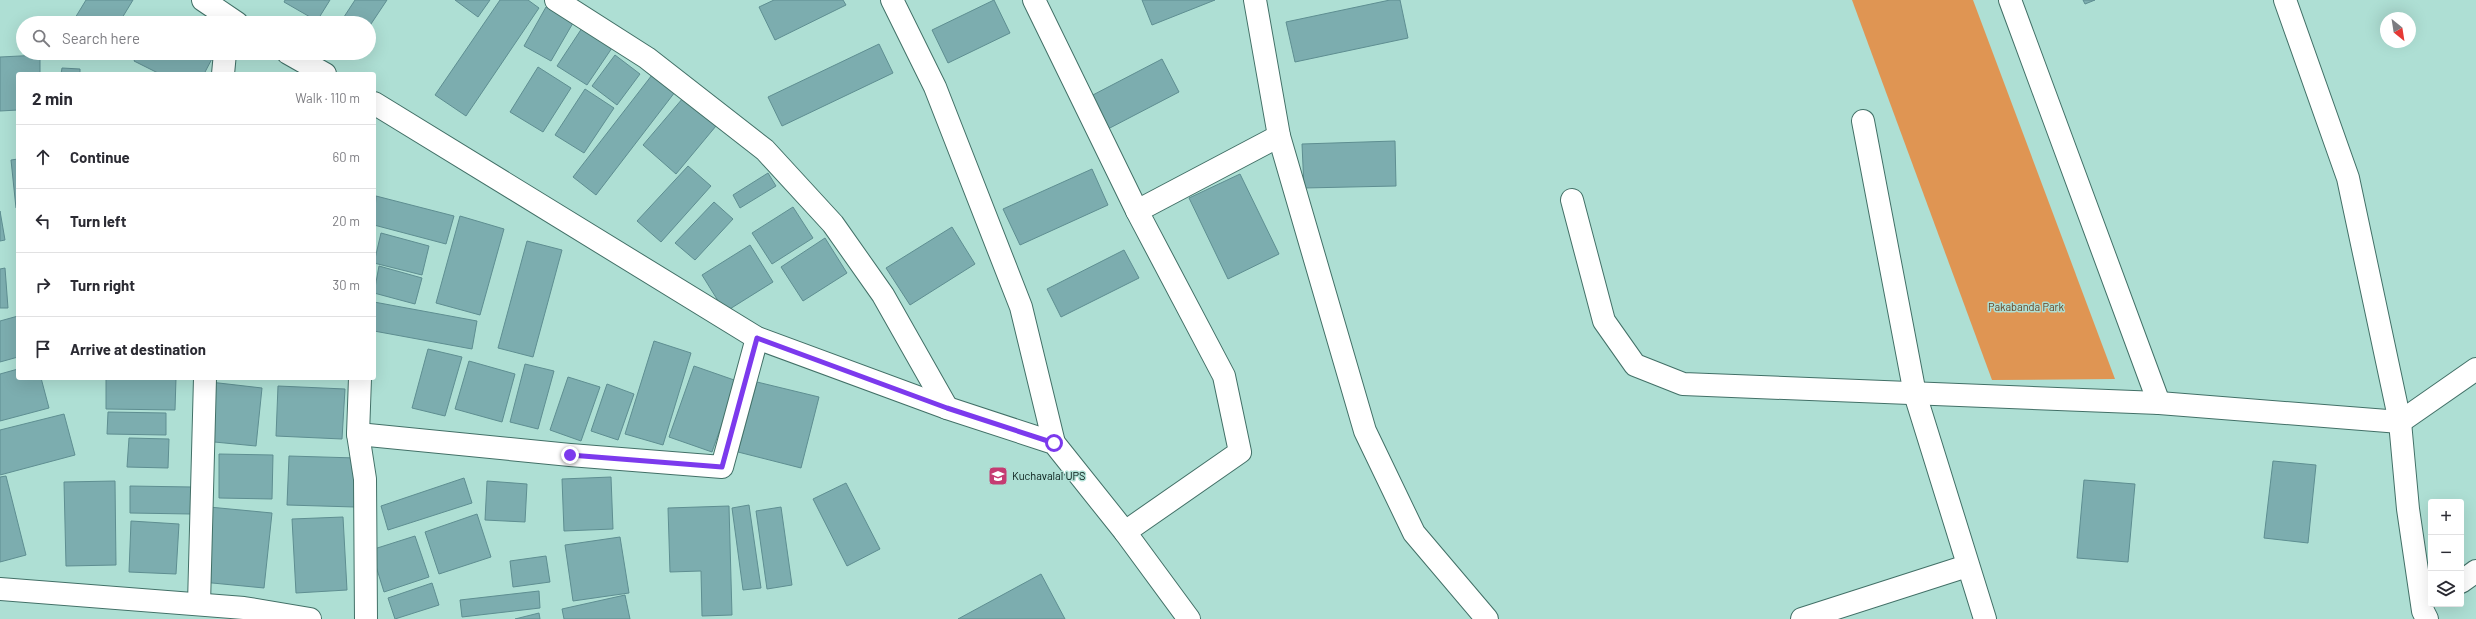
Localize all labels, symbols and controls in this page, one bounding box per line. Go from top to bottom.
north arrow [2380,12,2416,48]
search box [16,16,376,60]
icon: search [30,27,52,49]
text: Search here [62,29,140,47]
text: 2 min [32,88,73,108]
text: Walk · 110 m [295,90,360,106]
icon: ahead [32,146,54,168]
text: Continue [70,148,130,166]
text: 60 m [333,149,360,165]
icon: left [32,210,54,232]
text: Turn left [70,212,126,230]
text: 20 m [332,213,360,229]
icon: right [32,274,54,296]
text: Turn right [70,276,135,294]
text: 30 m [333,277,360,293]
park label: Pakabanda Park [1988,300,2065,313]
icon: arrive [32,338,54,360]
text: Arrive at destination [70,340,206,358]
route start [1045,434,1063,452]
route end [561,446,579,464]
school or university icon: Kuchavalal UPS [987,465,1009,487]
place label: Kuchavalal UPS [1012,469,1086,482]
map controls [2428,499,2464,607]
button: + [2428,499,2464,535]
button: − [2428,535,2464,571]
button: layers [2428,571,2464,607]

